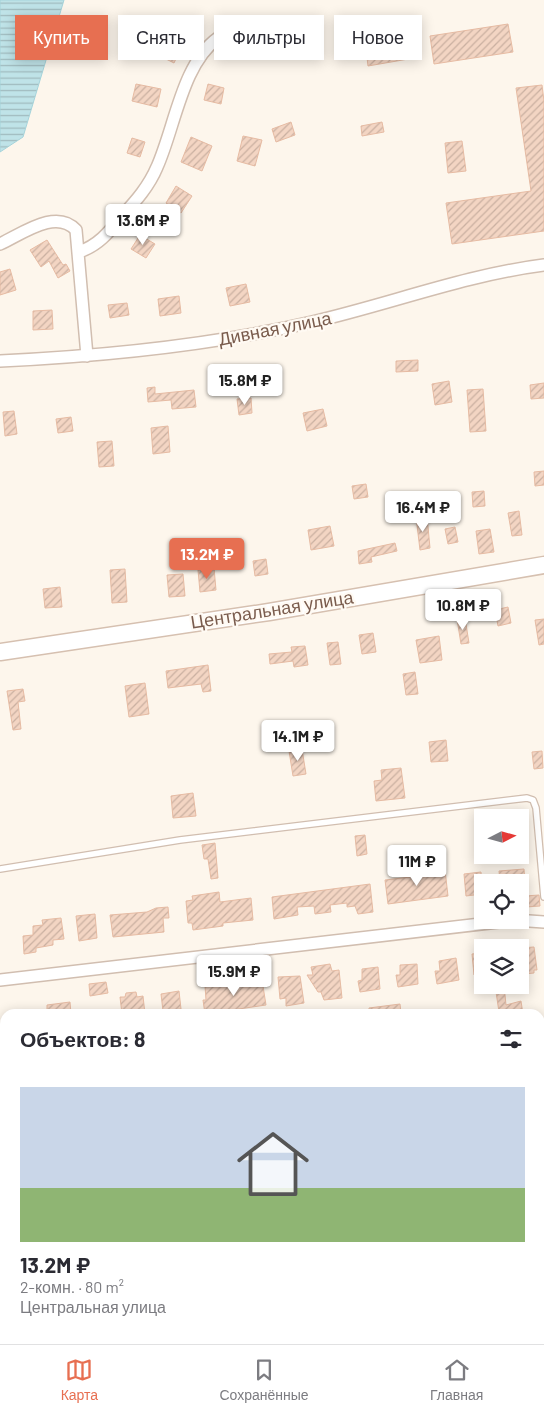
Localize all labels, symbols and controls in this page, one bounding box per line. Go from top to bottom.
chip: Купить [15,15,108,60]
chip: Снять [118,15,204,60]
chip: Фильтры [214,15,324,60]
chip: Новое [334,15,422,60]
pin: 13.6M ₽ [97,204,189,246]
text: 13.6M ₽ [116,210,170,229]
street label: Дивная улица [216,306,334,350]
pin: 15.8M ₽ [199,364,291,406]
text: 15.8M ₽ [218,370,272,389]
pin: 16.4M ₽ [377,490,469,533]
text: 16.4M ₽ [396,497,450,516]
pin: 13.2M ₽ [161,538,253,580]
text: 13.2M ₽ [180,544,234,563]
street label: Центральная улица [189,585,356,633]
pin: 10.8M ₽ [417,588,509,631]
text: 10.8M ₽ [436,595,490,614]
pin: 14.1M ₽ [252,720,344,762]
text: 14.1M ₽ [272,726,324,745]
north arrow [474,809,529,864]
map controls [474,809,529,994]
pin: 11M ₽ [382,844,452,887]
text: 11M ₽ [398,851,436,870]
button: locate [474,874,529,929]
button: layers [474,939,529,994]
pin: 15.9M ₽ [188,954,280,997]
text: 15.9M ₽ [208,961,260,980]
icon: filters [497,1025,525,1053]
text: Объектов: 8 [20,1026,145,1051]
icon: home [228,1119,318,1209]
text: 13.2M ₽ [20,1252,90,1277]
text: 2-комн. · 80 m² [20,1277,124,1296]
text: Центральная улица [20,1297,166,1316]
tab: Карта [61,1356,98,1403]
tab: Сохранённые [220,1356,309,1403]
tab: Главная [430,1356,483,1403]

